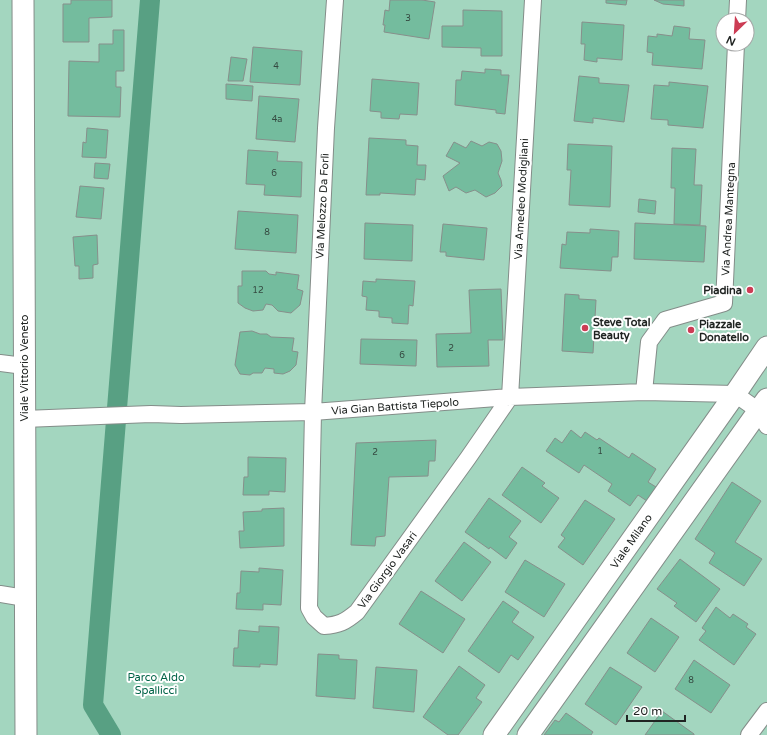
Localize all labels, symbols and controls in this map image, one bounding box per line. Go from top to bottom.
north arrow [715,12,755,52]
house number: 3 [405,13,411,24]
text: N [724,33,738,48]
house number: 4 [273,61,279,72]
house number: 4a [272,114,282,125]
street label: Via Amedeo Modigliani [512,138,531,260]
street label: Via Melozzo Da Forlì [313,153,332,259]
street label: Via Andrea Mantegna [719,162,738,276]
house number: 6 [271,168,277,179]
house number: 8 [264,227,270,238]
place label: Piadina [703,284,742,297]
house number: 12 [252,285,264,296]
marker: Piadina [745,285,755,295]
street label: Viale Vittorio Veneto [18,314,31,422]
place label: Steve Total Beauty [593,316,651,343]
place label: Piazzale Donatello [699,318,749,344]
marker: Steve Total Beauty [580,323,590,333]
marker: Piazzale Donatello [686,325,696,335]
house number: 2 [448,343,454,354]
house number: 6 [399,350,405,361]
street label: Via Gian Battista Tiepolo [331,396,460,417]
house number: 1 [597,446,603,457]
house number: 2 [372,447,378,458]
street label: Viale Milano [608,511,655,571]
street label: Via Giorgio Vasari [355,529,420,611]
park label: Parco Aldo Spallicci [127,671,185,697]
house number: 8 [688,675,694,686]
scale bar [627,697,685,723]
text: 20 m [633,704,662,718]

